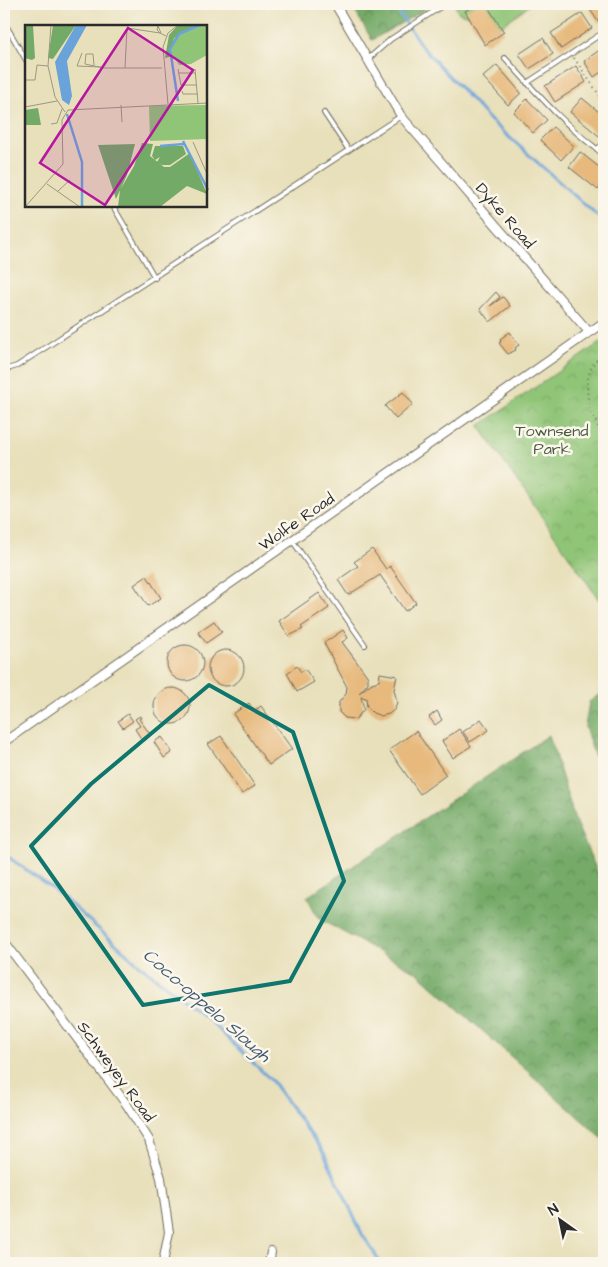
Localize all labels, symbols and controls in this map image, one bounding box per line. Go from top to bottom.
inset map [25,25,208,208]
street label: Dyke Road [470,178,540,254]
park label: Townsend Park [516,420,588,460]
street label: Wolfe Road [254,488,339,556]
water label: Coco-oppelo Slough [137,943,277,1069]
street label: Schweyey Road [71,1017,160,1127]
north arrow [536,1194,586,1244]
text: N [544,1199,563,1221]

